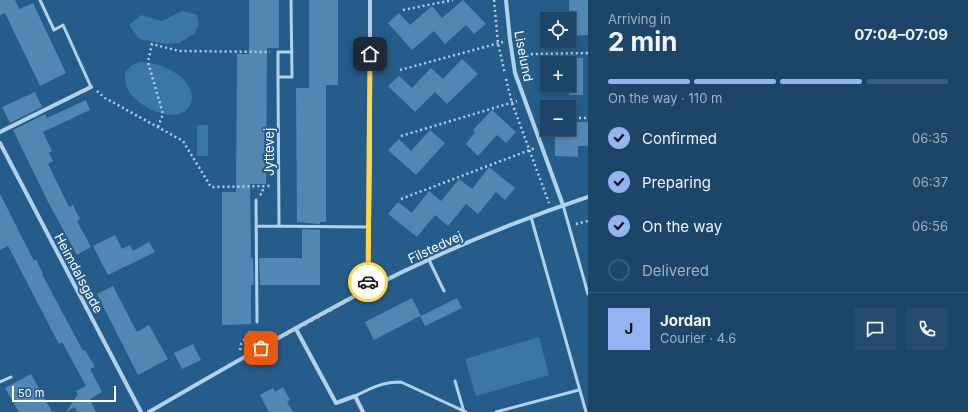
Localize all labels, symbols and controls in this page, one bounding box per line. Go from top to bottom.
text: Arriving in [608,11,671,27]
map controls [540,12,576,136]
button: locate [540,12,576,48]
text: 07:04–07:09 [854,25,948,44]
text: 2 min [608,26,678,57]
street label: Liselund [511,29,537,83]
pin [353,37,387,71]
icon: home [359,43,381,65]
button: + [540,56,576,92]
text: On the way · 110 m [608,90,722,106]
button: − [540,100,576,136]
icon: check [608,127,630,149]
street label: Jyttevej [261,128,277,176]
text: Confirmed [642,129,717,148]
text: 06:35 [912,130,948,146]
icon: check [608,171,630,193]
text: Preparing [642,173,711,192]
text: 06:37 [913,174,948,190]
icon: check [608,215,630,237]
text: On the way [642,217,722,236]
text: 06:56 [912,218,948,234]
street label: Filstedvej [405,227,465,267]
street label: Heimdalsgade [51,230,107,316]
text: Delivered [642,261,709,280]
courier [348,262,388,302]
icon: car [357,271,379,293]
button: chat [854,308,896,350]
button: phone [906,308,948,350]
text: Jordan [660,311,711,330]
text: J [625,319,633,338]
text: Courier · 4.6 [660,330,736,346]
pin [244,331,278,365]
icon: bag [250,337,272,359]
scale bar [12,384,116,403]
text: 50 m [18,386,44,400]

